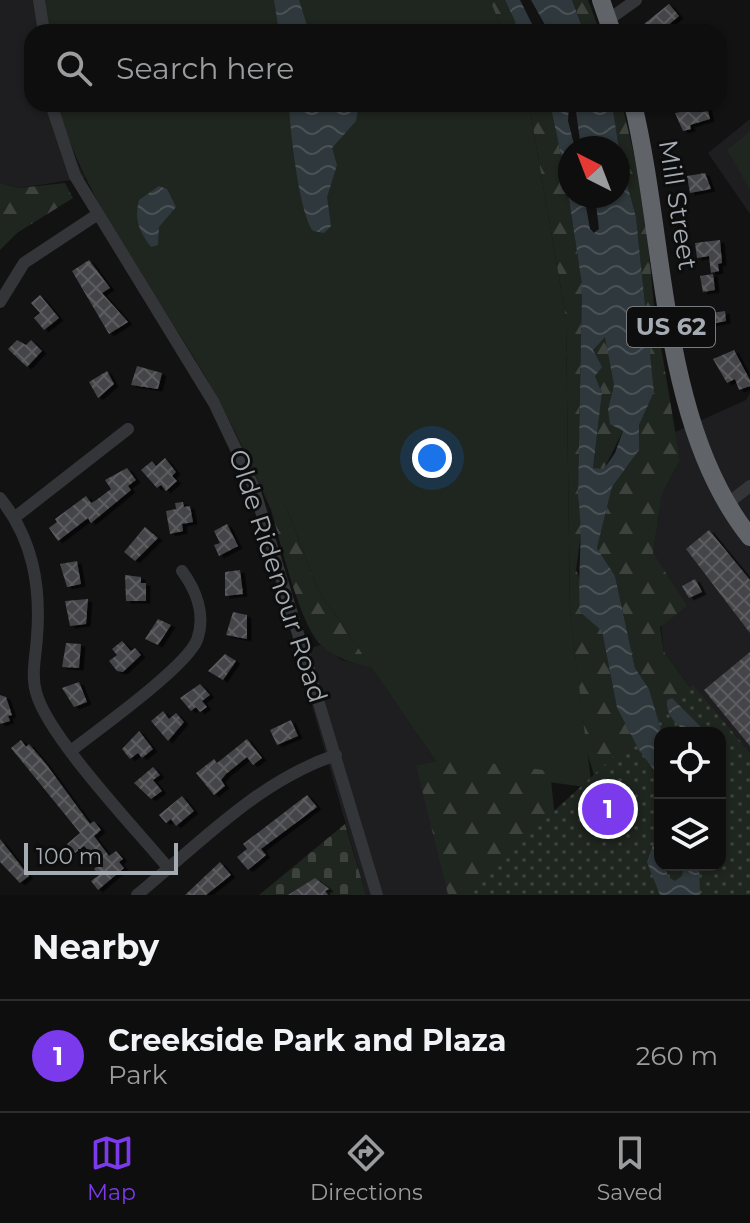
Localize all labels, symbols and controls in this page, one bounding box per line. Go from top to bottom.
search box [24,24,726,112]
icon: search [52,46,96,90]
text: Search here [116,50,294,87]
north arrow [558,136,630,208]
street label: Mill Street [652,138,704,272]
road number: US 62 [627,307,715,347]
your location [412,438,452,478]
street label: Olde Ridenour Road [222,445,334,707]
map controls [654,727,726,871]
button: locate [654,727,726,799]
pin: 1 [582,779,634,839]
button: layers [654,799,726,871]
scale bar [24,839,178,875]
text: 100 m [36,843,102,870]
text: Nearby [32,926,159,968]
text: Creekside Park and Plaza [108,1022,506,1059]
text: 1 [53,1040,63,1072]
text: 260 m [636,1040,718,1072]
text: Park [108,1059,167,1091]
tab: Map [87,1131,136,1206]
tab: Directions [310,1131,423,1206]
tab: Saved [597,1131,663,1206]

